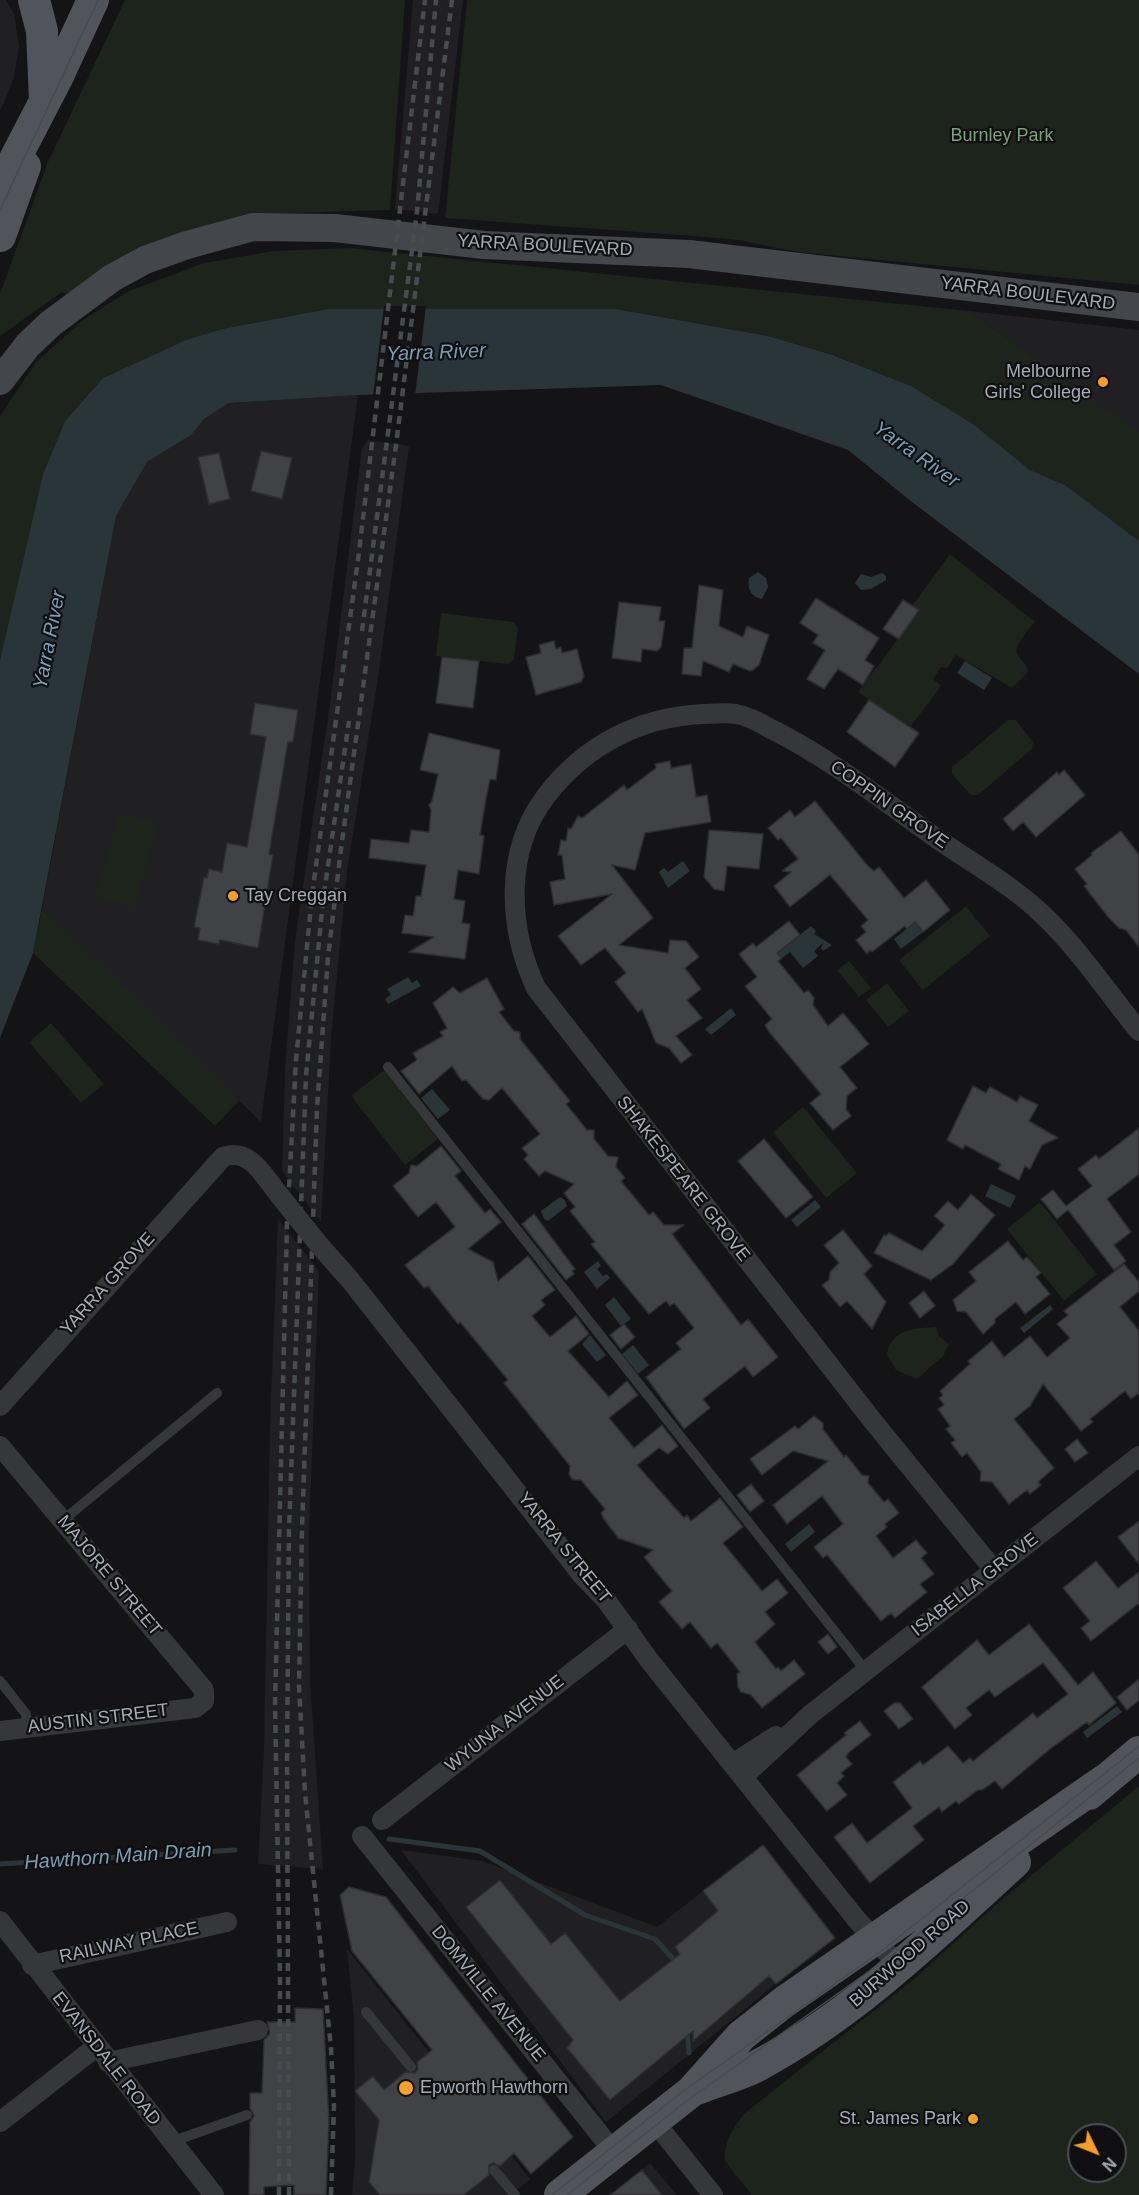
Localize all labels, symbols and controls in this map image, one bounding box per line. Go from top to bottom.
park label: Burnley Park [950,125,1054,147]
street label: YARRA BOULEVARD [457,231,633,261]
street label: YARRA BOULEVARD [940,273,1116,315]
water label: Yarra River [386,339,486,367]
place label: Melbourne Girls' College [985,361,1091,404]
marker: Melbourne Girls' College [1096,375,1110,389]
water label: Yarra River [868,417,964,493]
water label: Yarra River [29,589,71,691]
street label: COPPIN GROVE [826,756,952,854]
place label: Tay Creggan [245,885,347,907]
marker: Tay Creggan [226,889,240,903]
street label: SHAKESPEARE GROVE [612,1092,754,1266]
street label: YARRA GROVE [56,1228,160,1340]
street label: YARRA STREET [513,1488,615,1608]
street label: MAJORE STREET [52,1511,166,1641]
street label: ISABELLA GROVE [907,1529,1043,1641]
street label: WYUNA AVENUE [441,1671,569,1777]
street label: AUSTIN STREET [26,1700,170,1738]
water label: Hawthorn Main Drain [23,1838,213,1876]
street label: BURWOOD ROAD [845,1896,975,2012]
street label: RAILWAY PLACE [57,1918,201,1968]
street label: DOMVILLE AVENUE [427,1922,549,2066]
street label: EVANSDALE ROAD [47,1988,165,2130]
place label: Epworth Hawthorn [420,2077,568,2099]
marker: Epworth Hawthorn [397,2079,415,2097]
place label: St. James Park [839,2108,961,2130]
marker: St. James Park [966,2112,980,2126]
north arrow [1067,2123,1127,2183]
text: N [1099,2154,1119,2174]

